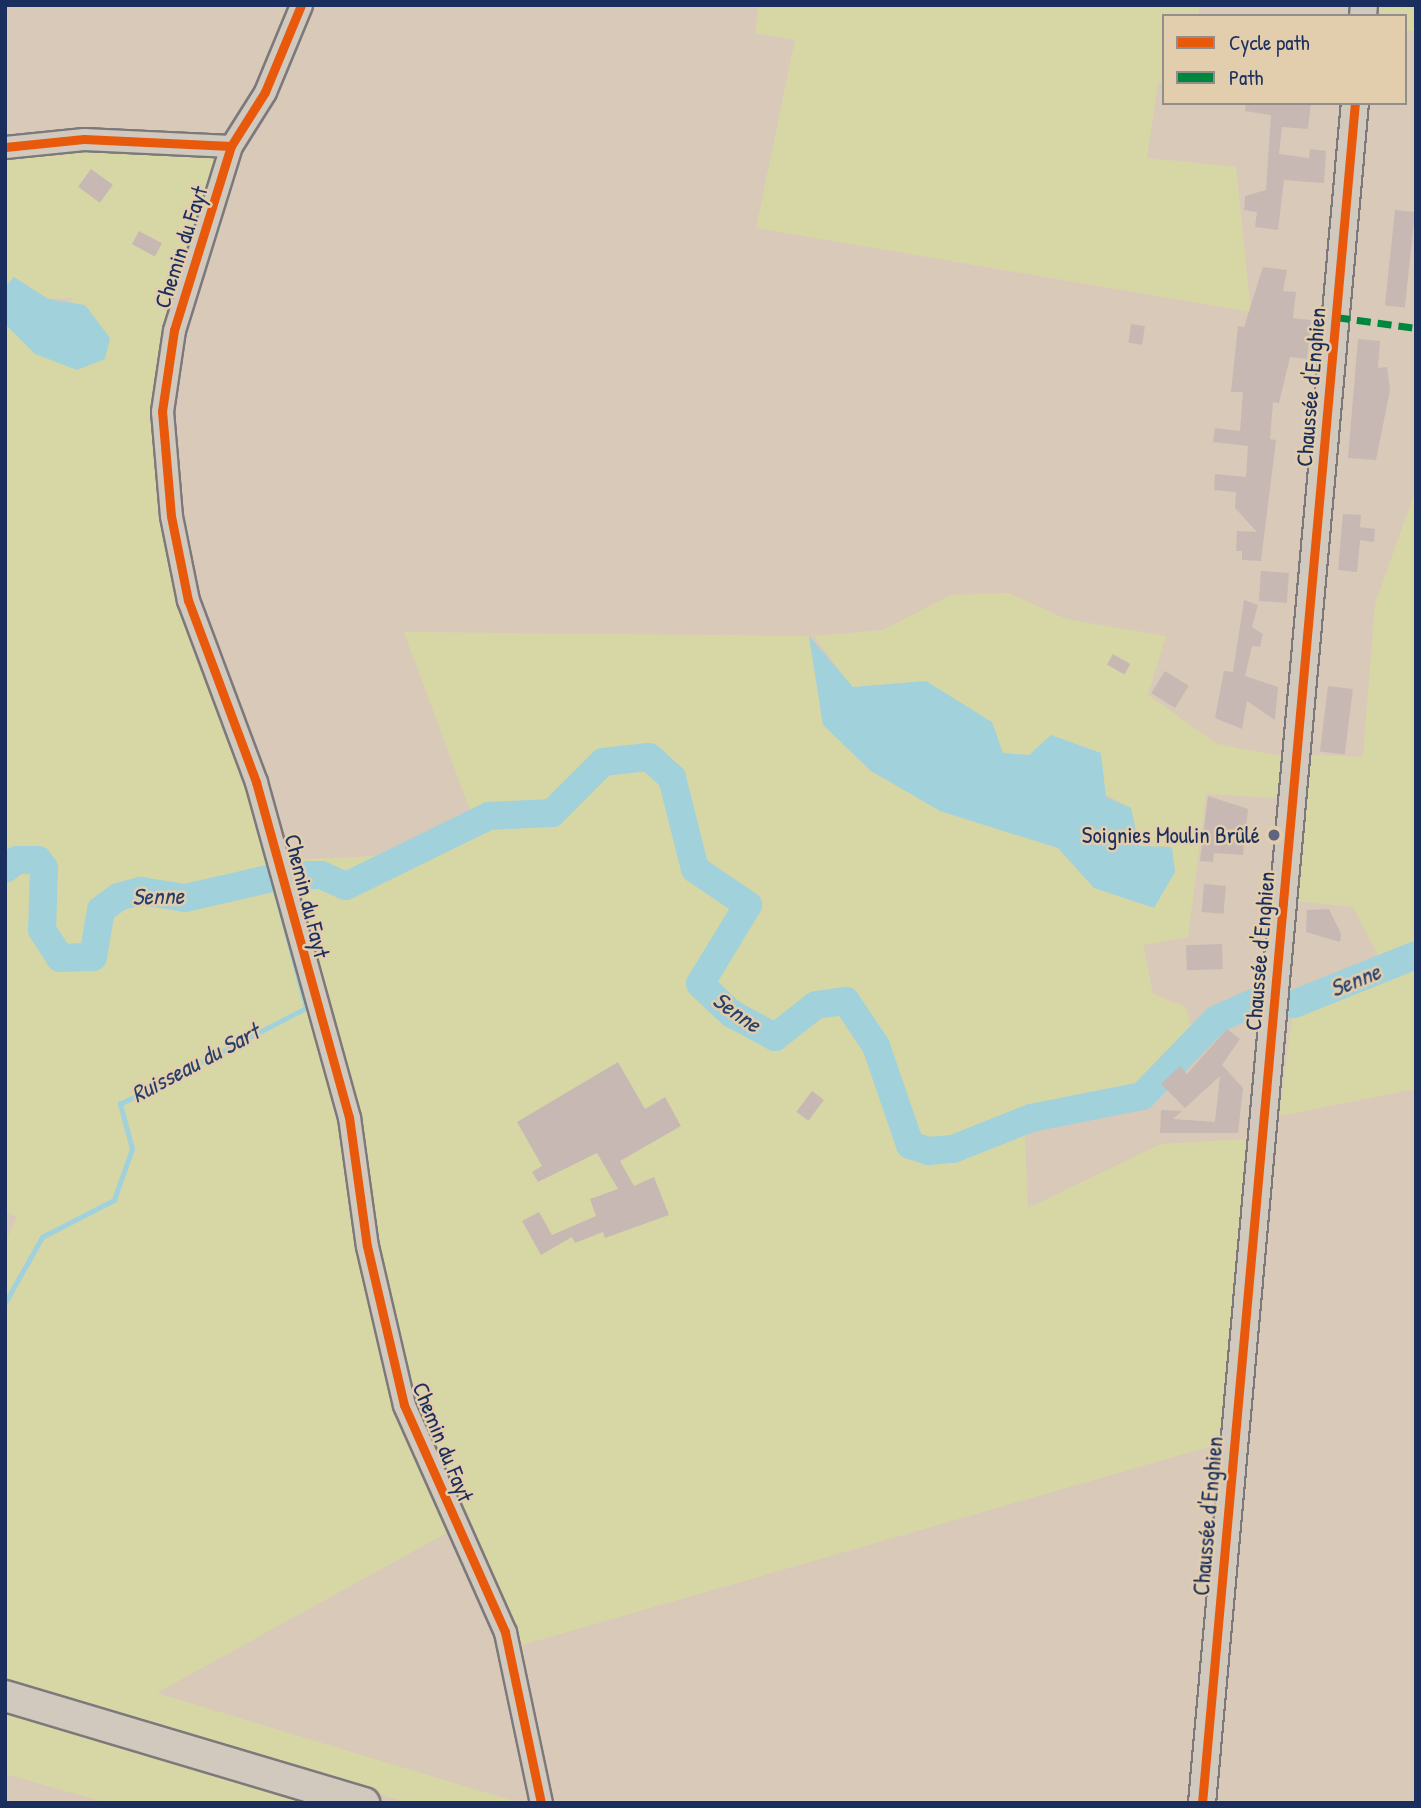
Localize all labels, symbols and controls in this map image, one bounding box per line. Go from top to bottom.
legend [1162,14,1407,105]
text: Cycle path [1229,28,1310,57]
text: Path [1229,63,1263,92]
street label: Chemin du Fayt [148,183,214,311]
street label: Chaussée d'Enghien [1290,306,1332,468]
place label: Soignies Moulin Brûlé [1082,821,1260,849]
marker: Soignies Moulin Brûlé [1266,827,1282,843]
street label: Chemin du Fayt [278,831,336,961]
street label: Chaussée d'Enghien [1239,870,1281,1032]
water label: Senne [132,881,184,911]
water label: Senne [1326,957,1384,1003]
water label: Senne [708,985,766,1039]
water label: Ruisseau du Sart [126,1017,264,1109]
street label: Chemin du Fayt [406,1378,480,1506]
street label: Chaussée d'Enghien [1187,1435,1229,1597]

